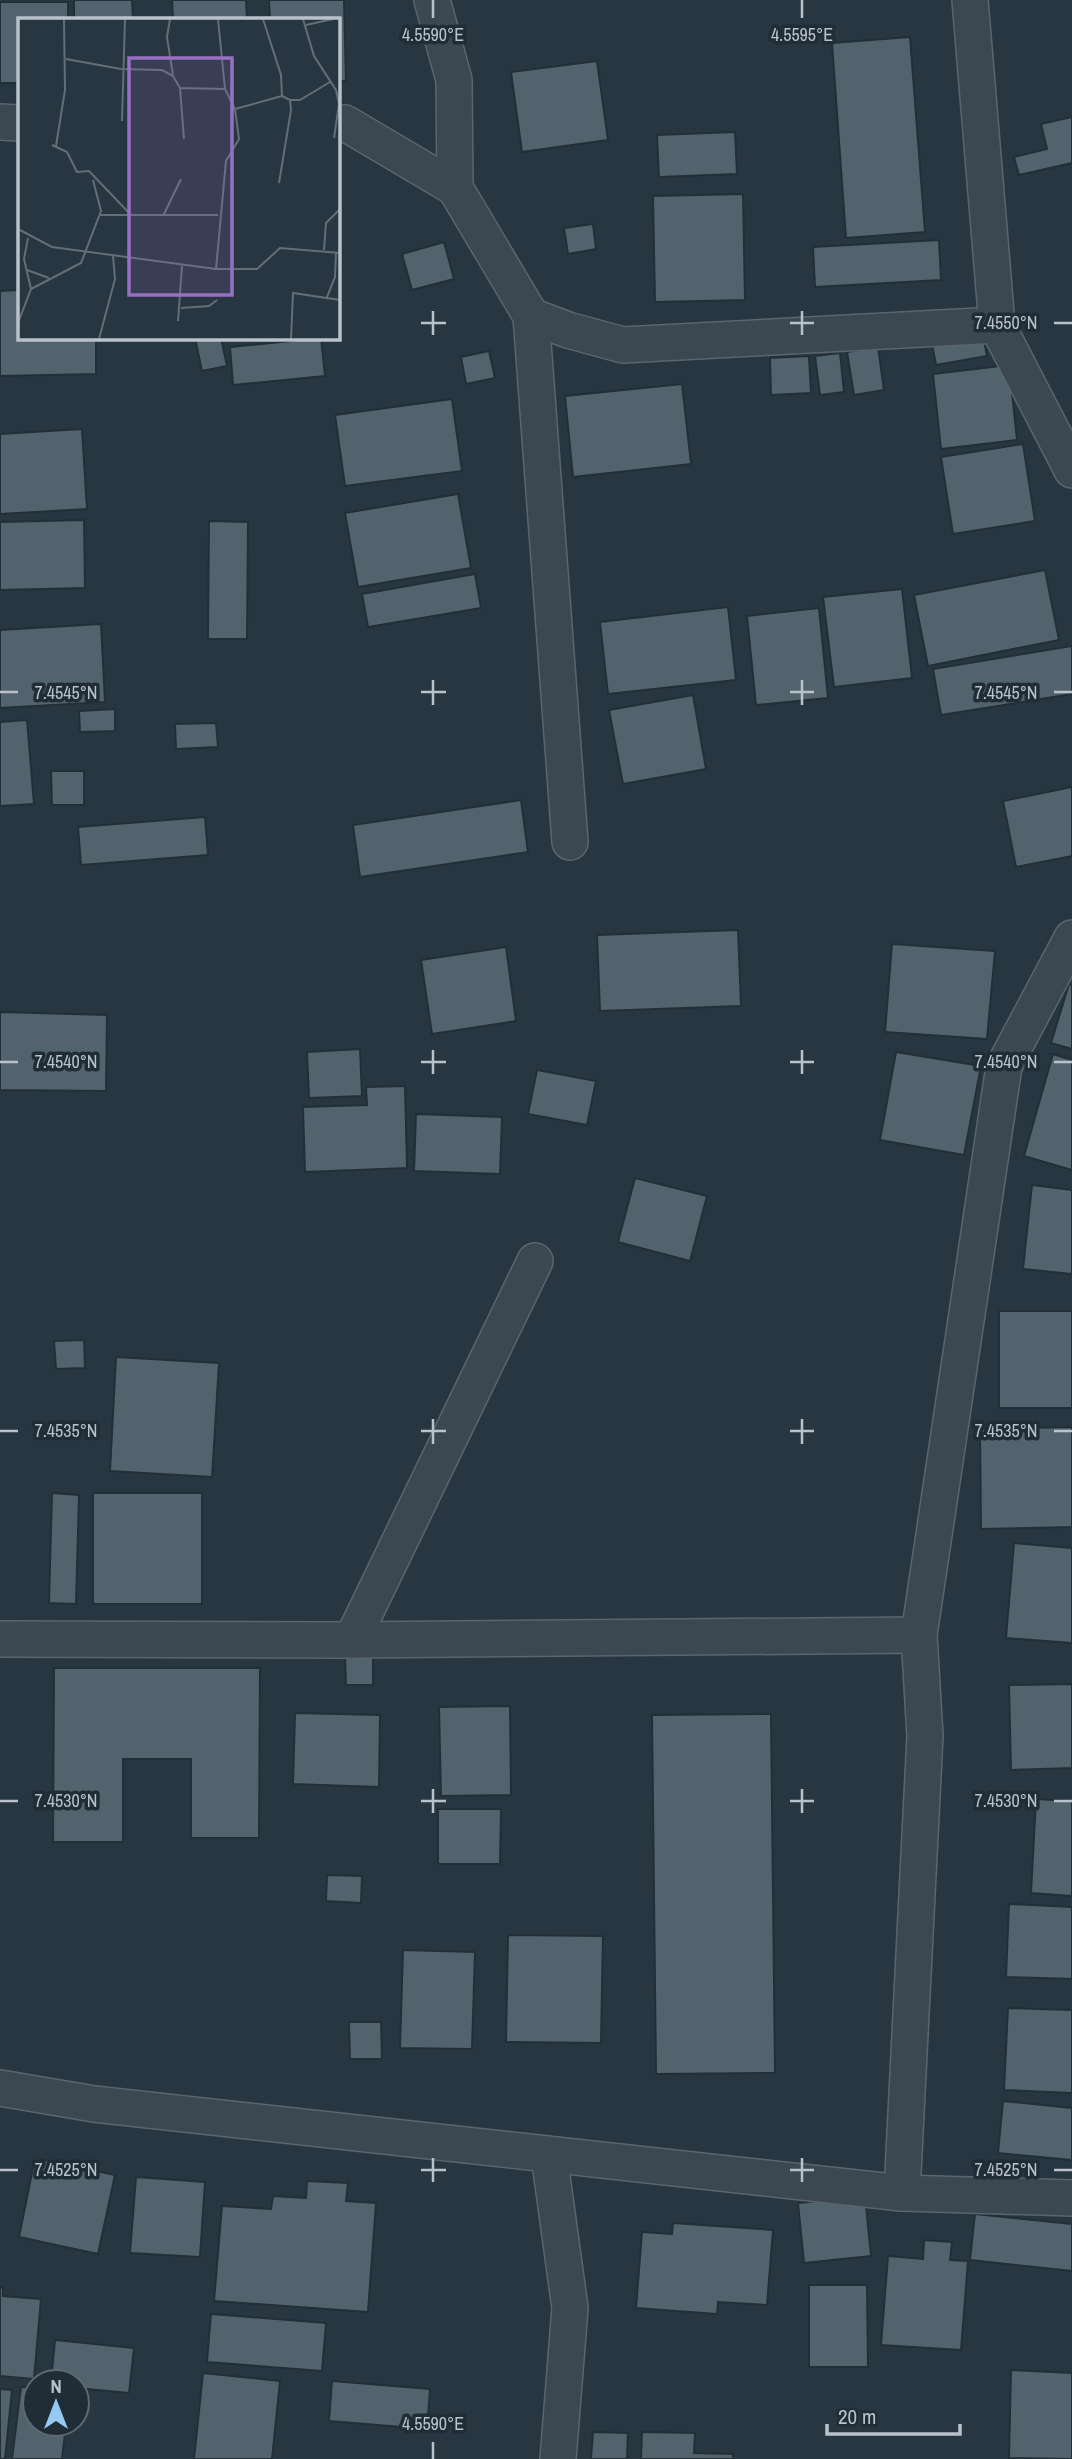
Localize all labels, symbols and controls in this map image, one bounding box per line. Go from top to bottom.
inset map [18,18,340,340]
text: 4.5590°E [402,22,464,47]
text: 4.5595°E [771,22,833,47]
text: 7.4550°N [975,310,1038,335]
text: 7.4545°N [35,680,98,705]
text: 7.4545°N [975,680,1038,705]
text: 7.4540°N [35,1049,98,1074]
text: 7.4540°N [975,1049,1038,1074]
text: 7.4535°N [35,1418,98,1443]
text: 7.4535°N [975,1418,1038,1443]
text: 7.4530°N [35,1788,98,1813]
text: 7.4530°N [975,1788,1038,1813]
text: 7.4525°N [35,2157,98,2182]
text: 7.4525°N [975,2157,1038,2182]
north arrow [21,2368,91,2438]
text: N [50,2373,62,2399]
scale bar [827,2392,960,2436]
text: 20 m [838,2402,876,2431]
text: 4.5590°E [402,2411,464,2436]

